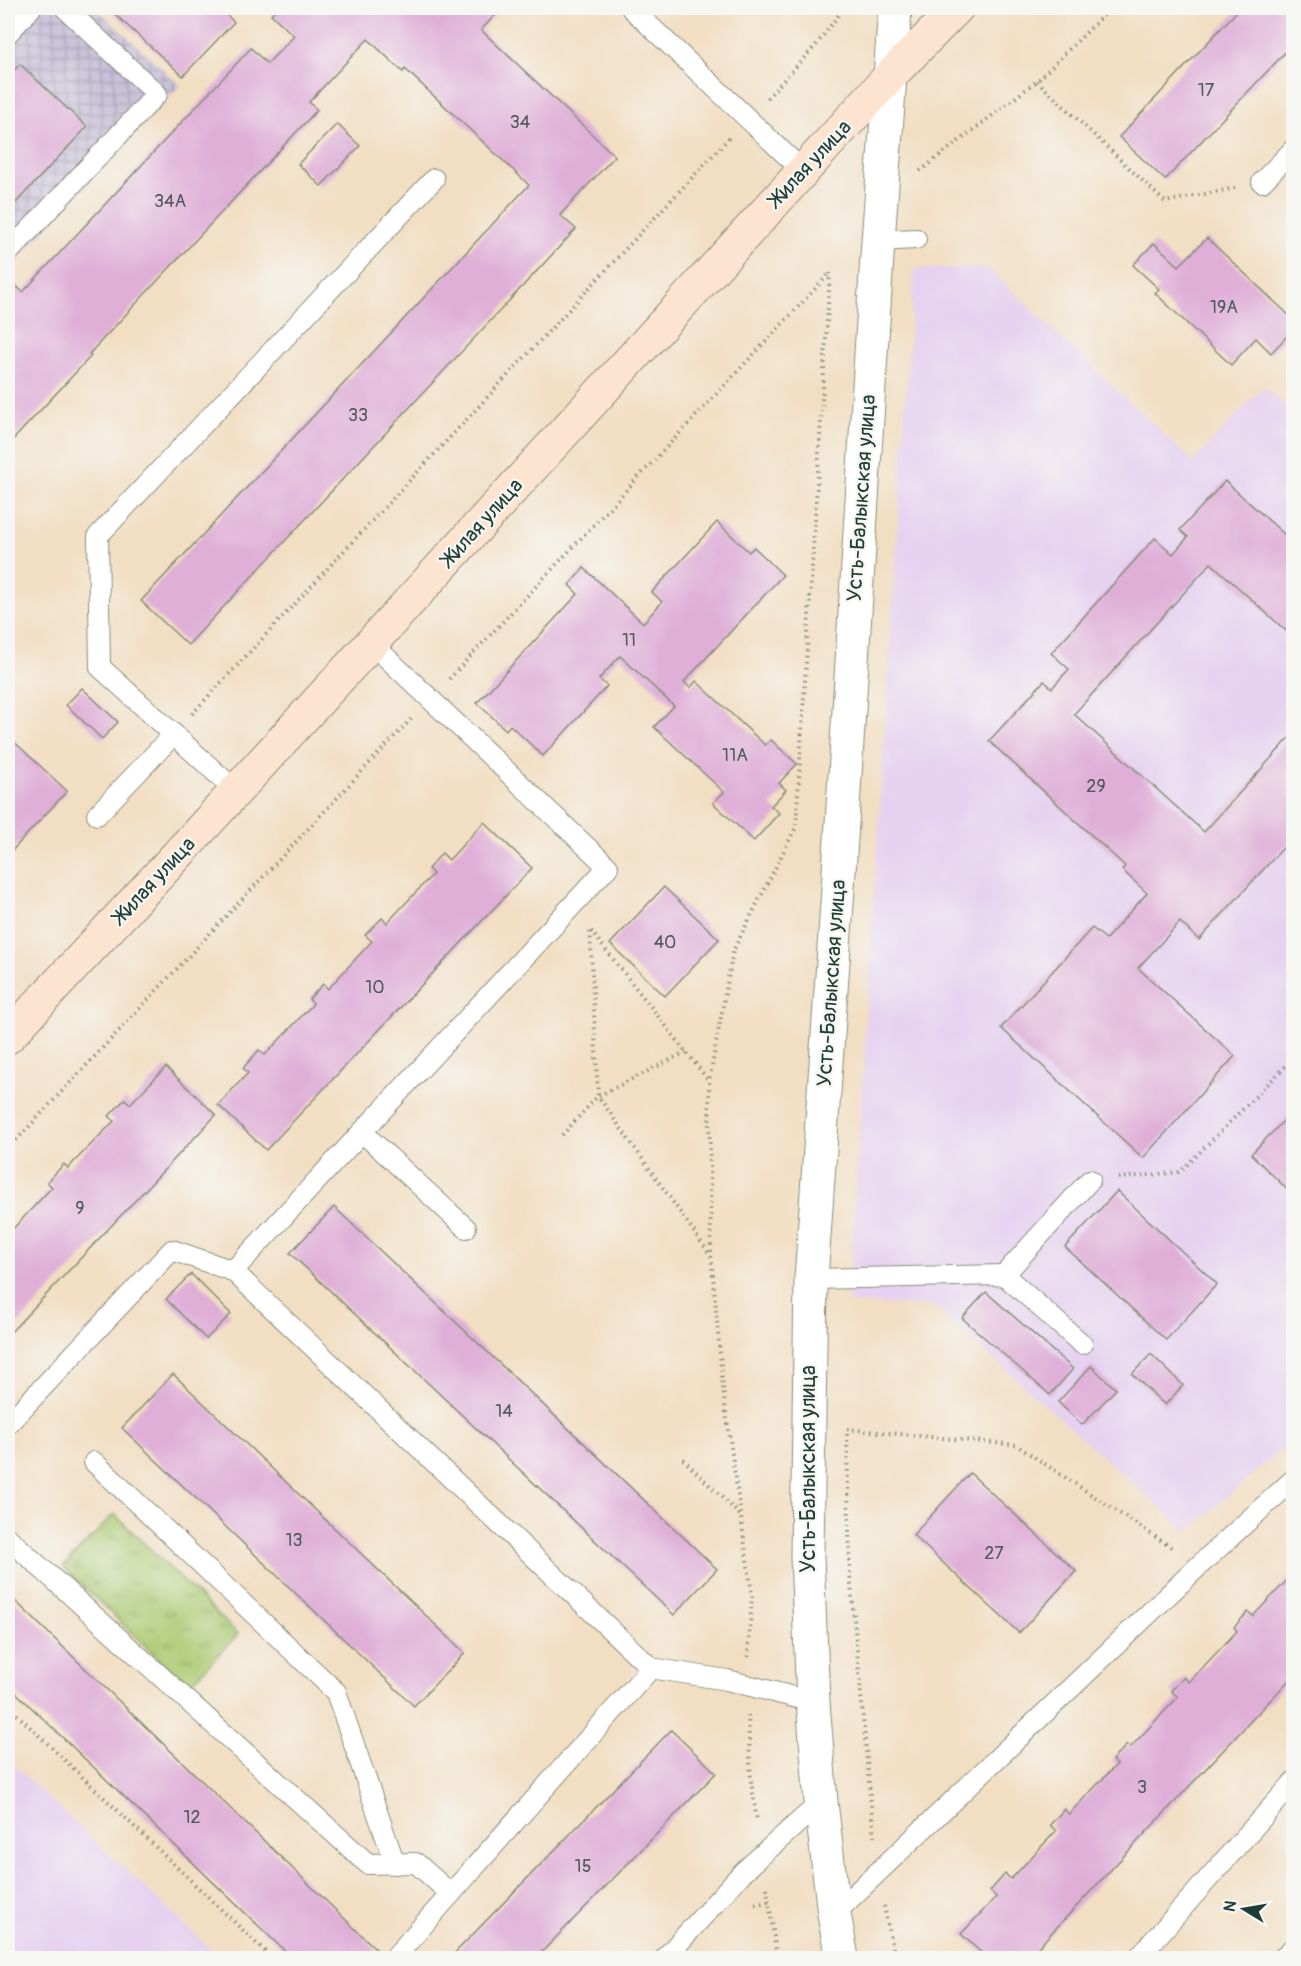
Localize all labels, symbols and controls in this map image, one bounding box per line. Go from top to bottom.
house number: 17 [1198,79,1215,102]
house number: 34 [510,111,531,134]
street label: Жилая улица [761,114,858,215]
house number: 34А [154,190,186,213]
house number: 19А [1210,296,1238,319]
street label: Усть-Балыкская улица [841,393,882,603]
house number: 33 [348,404,368,427]
street label: Жилая улица [434,473,529,574]
house number: 11 [622,629,636,652]
house number: 11А [722,744,748,767]
house number: 29 [1086,775,1106,798]
street label: Жилая улица [105,831,202,932]
street label: Усть-Балыкская улица [811,878,852,1088]
house number: 40 [654,931,676,954]
house number: 10 [365,976,385,999]
house number: 9 [75,1197,85,1220]
street label: Усть-Балыкская улица [795,1365,822,1573]
house number: 14 [495,1400,513,1423]
house number: 13 [285,1529,303,1552]
house number: 27 [984,1542,1004,1565]
house number: 3 [1137,1776,1147,1799]
house number: 12 [183,1806,201,1829]
house number: 15 [575,1855,591,1878]
north arrow [1214,1879,1274,1939]
text: N [1219,1899,1241,1914]

